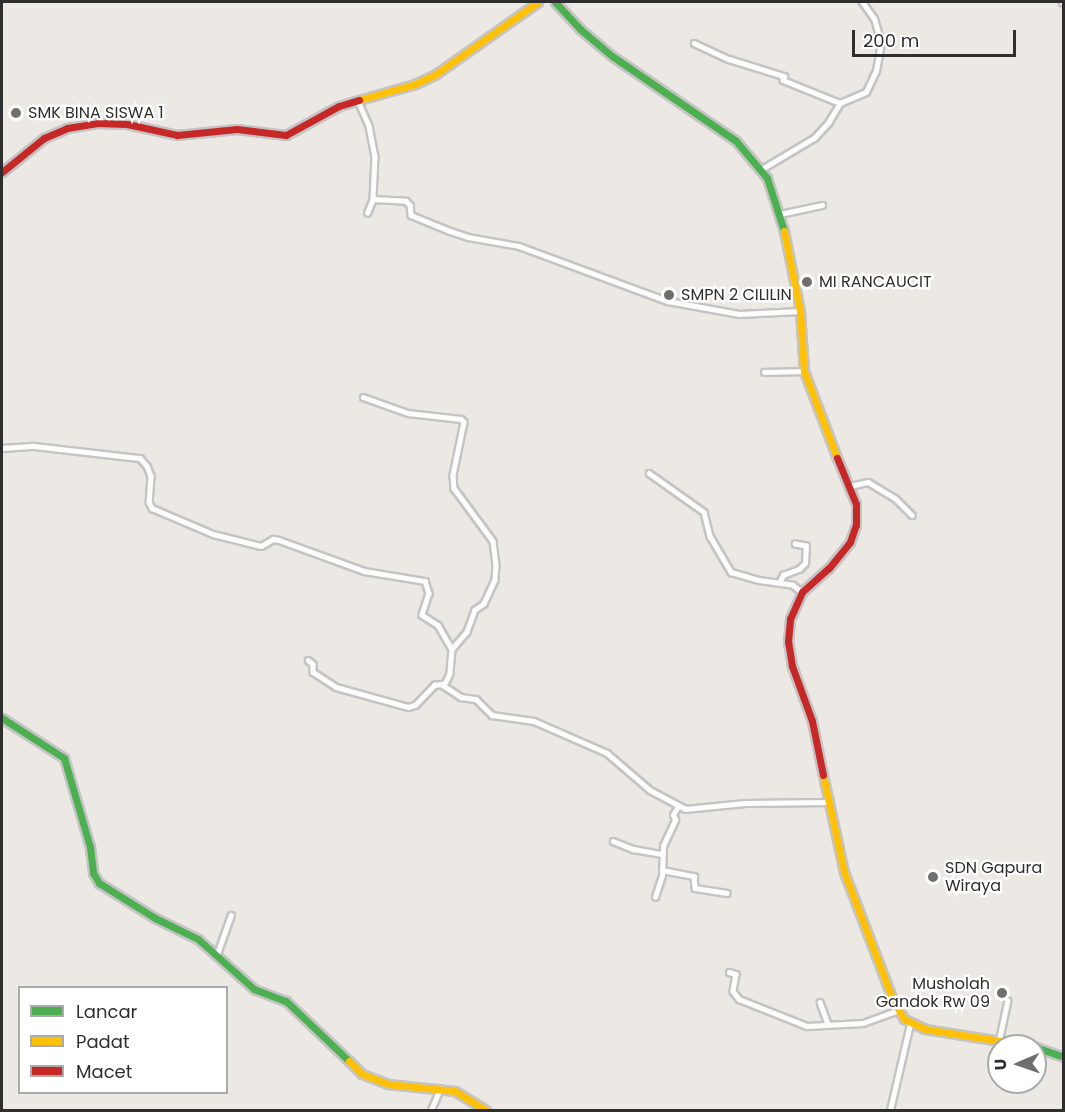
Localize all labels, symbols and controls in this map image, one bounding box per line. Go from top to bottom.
scale bar [855,18,1018,56]
text: 200 m [863,28,919,53]
place label: SMK BINA SISWA 1 [28,103,164,123]
marker: SMK BINA SISWA 1 [9,106,23,120]
place label: MI RANCAUCIT [819,272,932,292]
marker: MI RANCAUCIT [800,275,814,289]
place label: SMPN 2 CILILIN [681,285,792,305]
marker: SMPN 2 CILILIN [662,288,676,302]
place label: SDN Gapura Wiraya [945,858,1042,896]
marker: SDN Gapura Wiraya [926,870,940,884]
place label: Musholah Gandok Rw 09 [876,974,990,1012]
legend [18,986,228,1094]
marker: Musholah Gandok Rw 09 [995,986,1009,1000]
text: Lancar [76,999,137,1024]
text: Padat [76,1029,129,1054]
north arrow [987,1034,1047,1094]
text: Macet [76,1059,132,1084]
text: U [989,1059,1012,1071]

